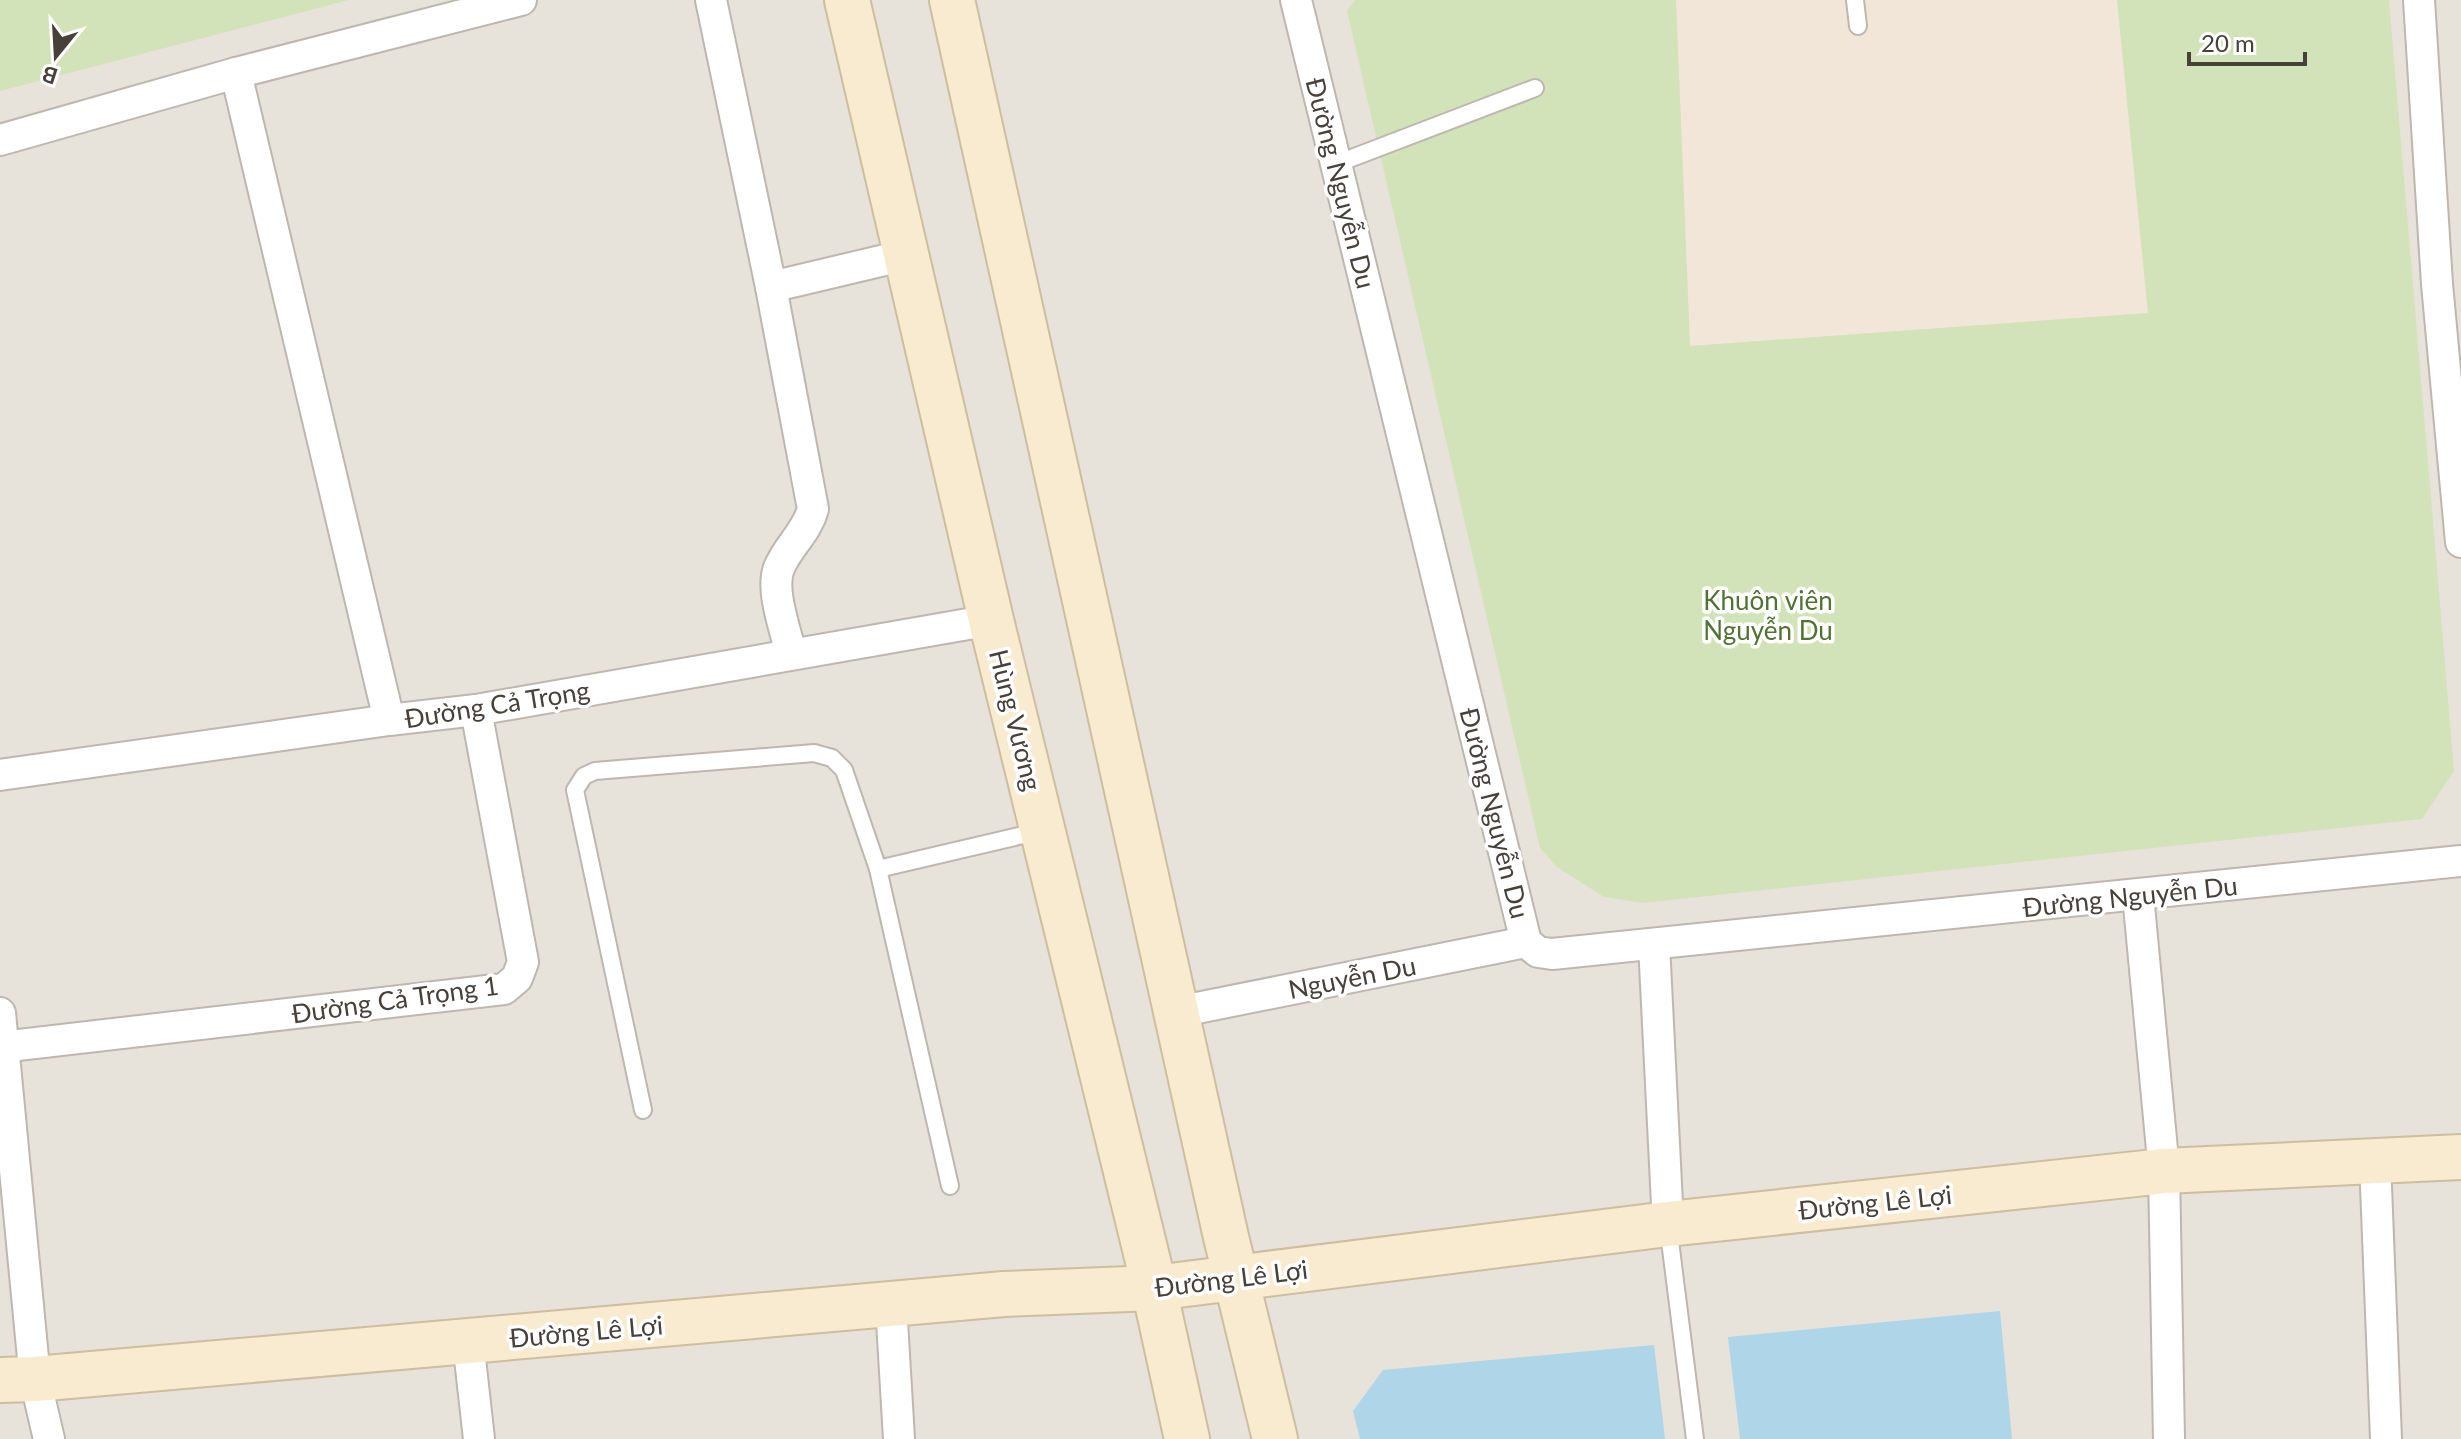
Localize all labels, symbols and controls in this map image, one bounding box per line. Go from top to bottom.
north arrow [16,16,96,96]
scale bar [2189,16,2305,66]
text: 20 m [2201,28,2255,57]
text: B [39,60,61,91]
street label: Đường Nguyễn Du [1299,74,1383,292]
park label: Khuôn viên Nguyễn Du [1703,584,1833,646]
street label: Hùng Vương [983,646,1049,794]
street label: Đường Cả Trọng [402,674,592,734]
street label: Đường Nguyễn Du [1453,704,1537,922]
street label: Đường Nguyễn Du [2021,869,2239,923]
street label: Nguyễn Du [1285,949,1419,1005]
street label: Đường Cả Trọng 1 [289,969,501,1029]
street label: Đường Lê Lợi [1797,1178,1953,1226]
street label: Đường Lê Lợi [1153,1253,1309,1303]
street label: Đường Lê Lợi [508,1308,664,1354]

